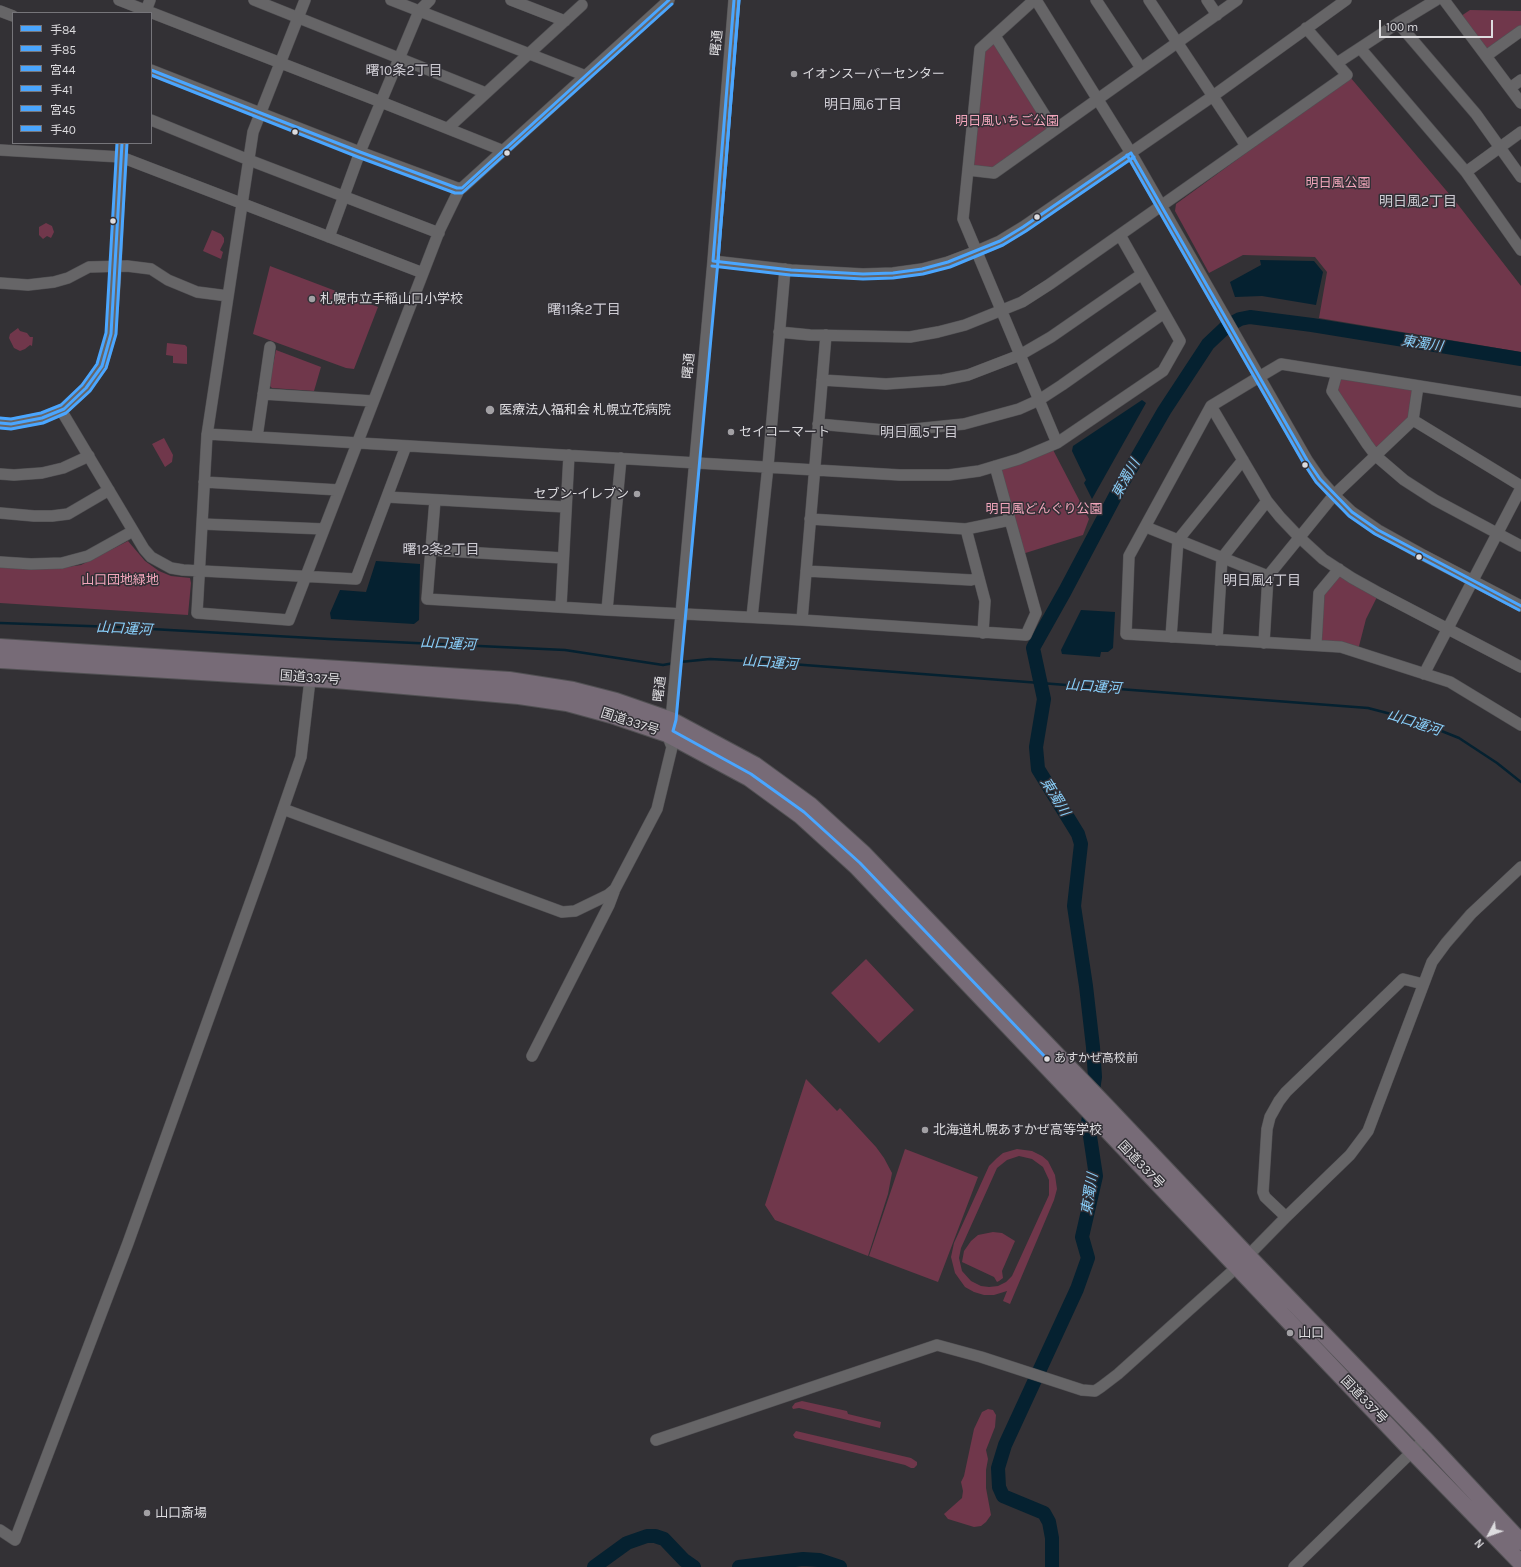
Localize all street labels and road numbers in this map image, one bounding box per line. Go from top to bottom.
street label: 曙通 [708,29,726,57]
street label: 曙通 [680,352,698,380]
street label: 国道337号 [279,668,341,688]
street label: 曙通 [651,675,669,703]
street label: 国道337号 [599,705,661,739]
street label: 国道337号 [1114,1138,1168,1192]
street label: 国道337号 [1337,1373,1391,1427]

